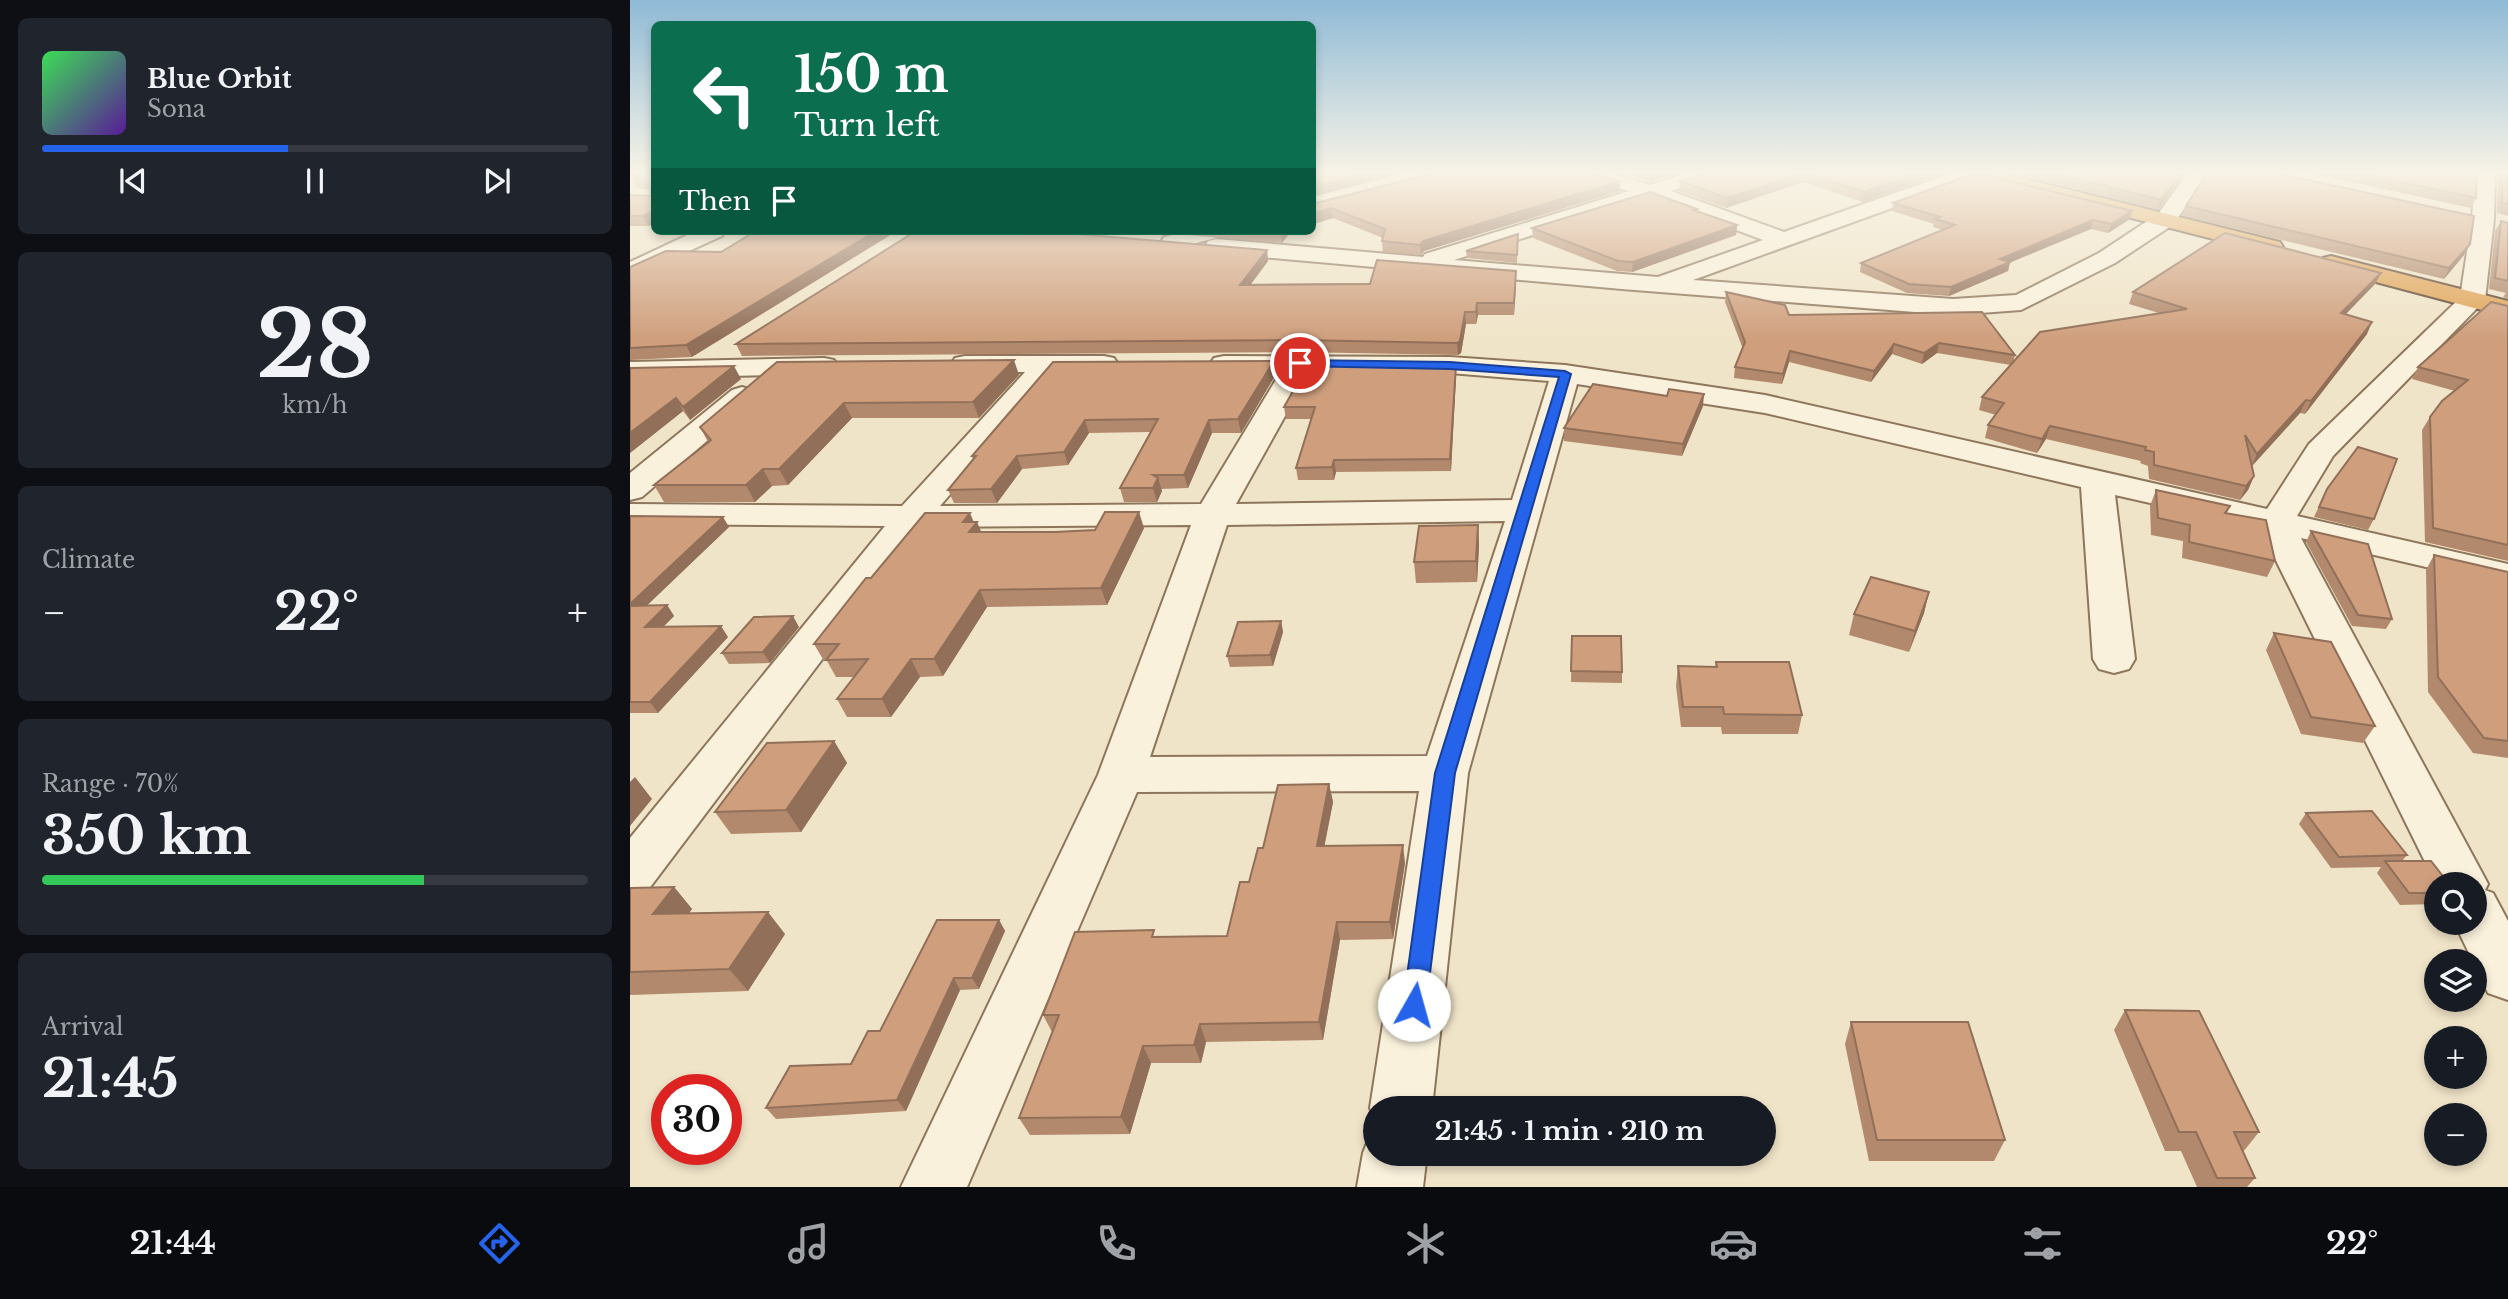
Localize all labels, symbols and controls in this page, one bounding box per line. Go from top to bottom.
text: 150 m [794,44,949,105]
icon: left [679,49,770,140]
text: Blue Orbit [147,63,292,95]
text: Sona [147,95,205,123]
text: Turn left [794,105,940,145]
icon: previous [114,162,152,200]
icon: pause [296,162,334,200]
icon: next [478,162,516,200]
icon: arrive [765,182,803,220]
text: Then [679,185,751,217]
text: 28 [256,289,374,402]
pin [1270,333,1330,393]
icon: arrive [1281,344,1319,382]
text: km/h [282,391,348,419]
text: Climate [42,546,135,574]
text: 22° [274,580,359,644]
text: − [42,589,66,636]
text: + [567,589,588,636]
text: Range · 70% [42,770,179,798]
text: 350 km [42,804,251,868]
map controls [2424,872,2487,1166]
button: search [2424,872,2487,935]
button: layers [2424,949,2487,1012]
position arrow [1377,968,1451,1042]
text: Arrival [42,1013,123,1041]
button: + [2424,1026,2487,1089]
text: 21:45 [42,1047,179,1111]
speed limit sign: 30 [651,1074,742,1165]
button: − [2424,1103,2487,1166]
text: 21:45 · 1 min · 210 m [1435,1115,1704,1147]
icon: directions [475,1219,524,1268]
icon: music [784,1219,833,1268]
icon: phone [1092,1219,1141,1268]
icon: climate [1401,1219,1450,1268]
icon: car [1709,1219,1758,1268]
icon: filters [2018,1219,2067,1268]
text: 21:44 [130,1223,216,1263]
text: 22° [2326,1223,2378,1263]

